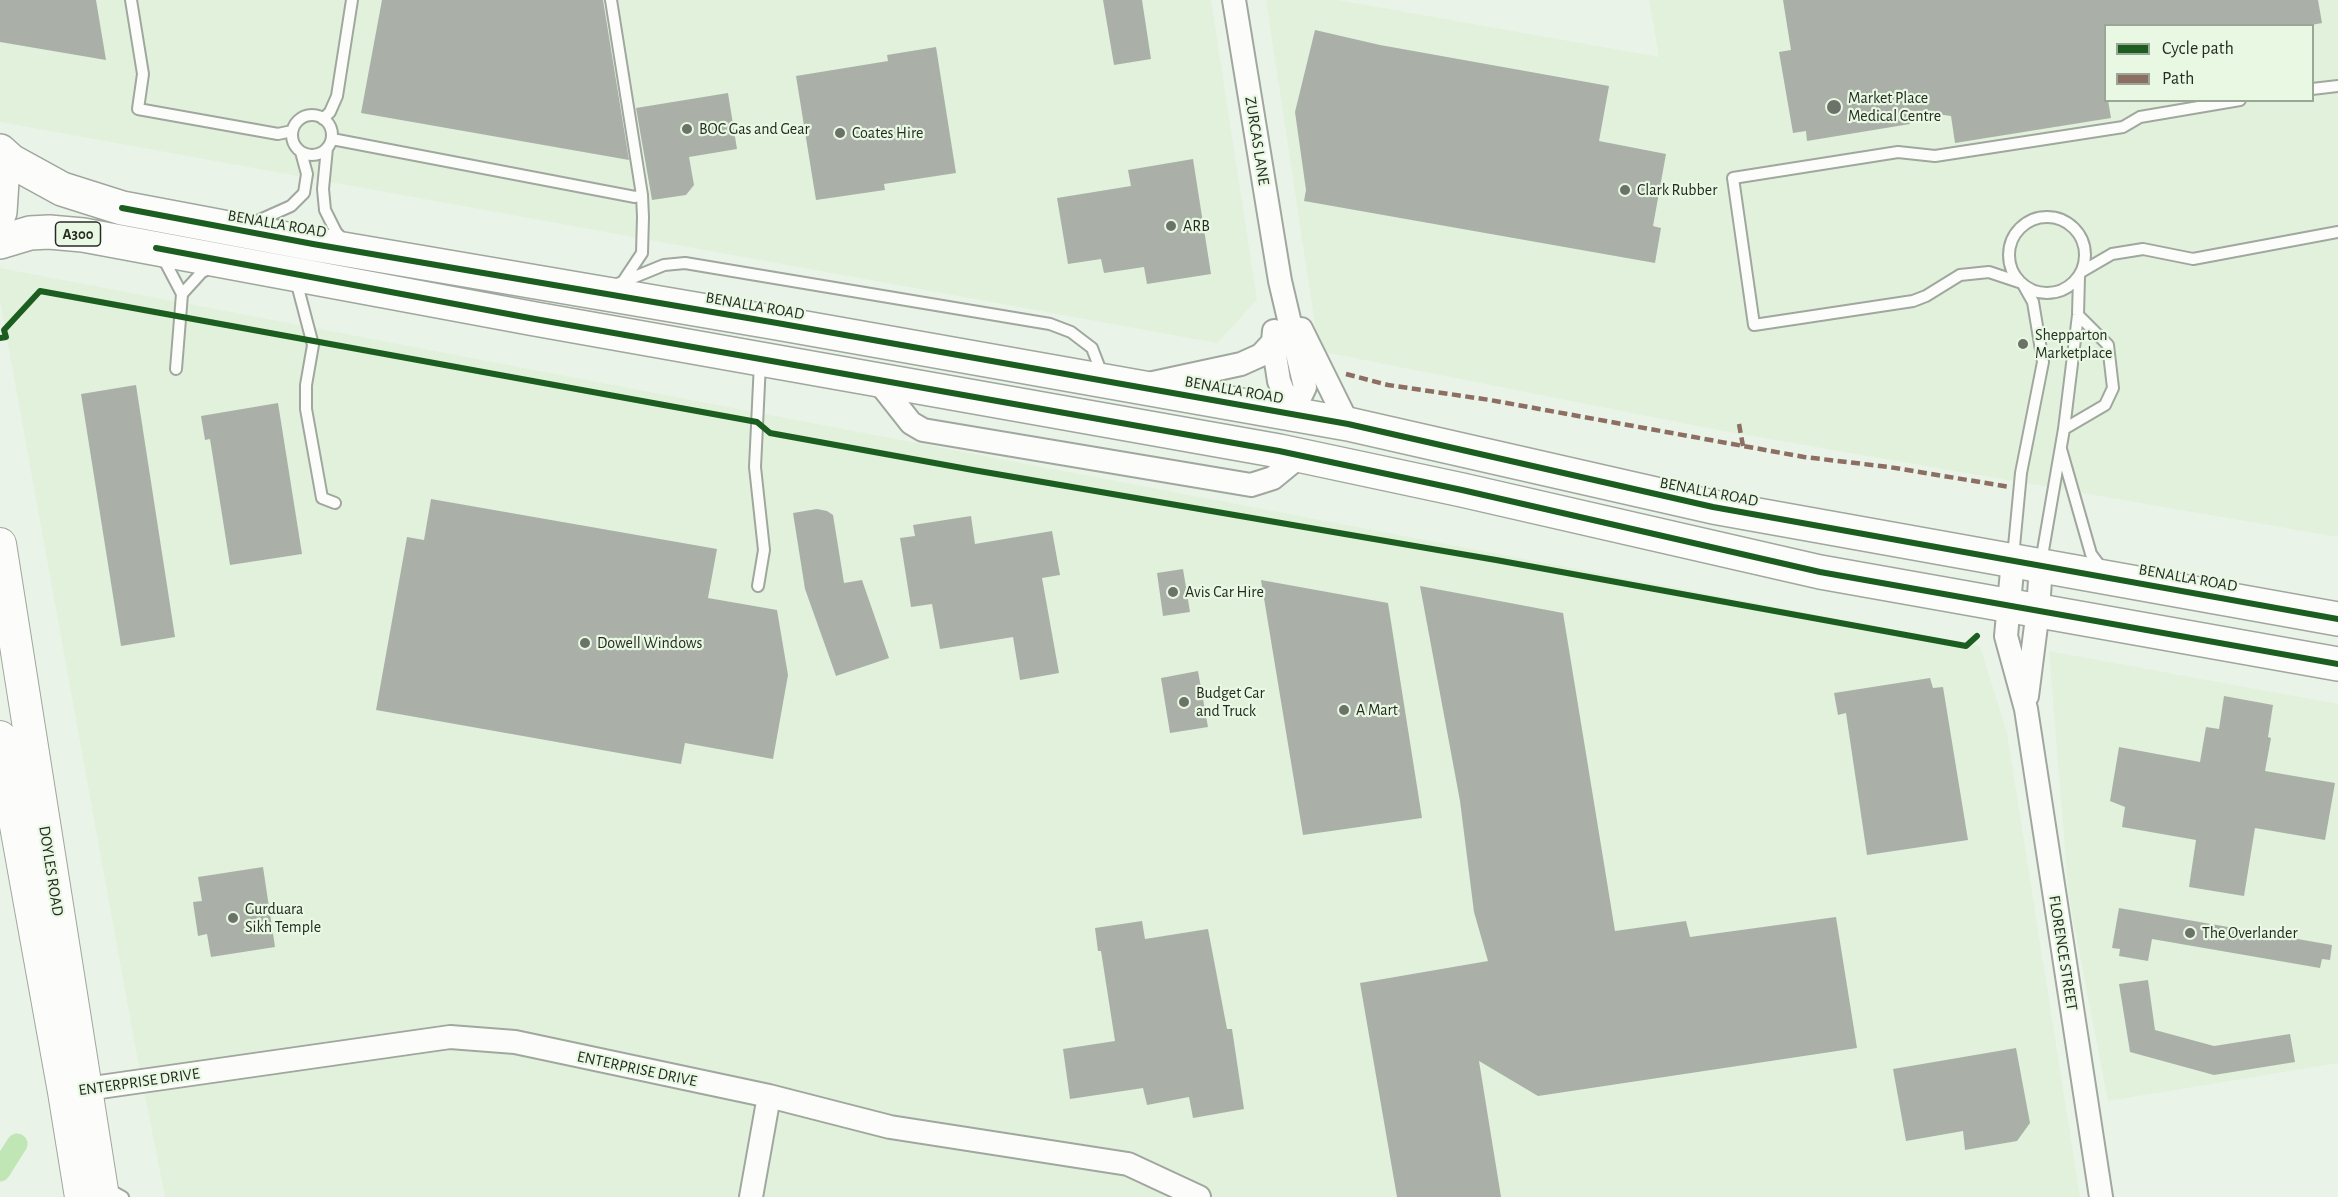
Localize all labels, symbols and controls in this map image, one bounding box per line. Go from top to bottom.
legend [2104,24,2314,102]
text: Cycle path [2162,40,2234,58]
text: Path [2162,70,2194,88]
place label: Market Place Medical Centre [1848,88,1941,126]
street label: ZURCAS LANE [1241,95,1273,187]
marker: Market Place Medical Centre [1825,98,1843,116]
place label: BOC Gas and Gear [699,119,810,139]
marker: BOC Gas and Gear [680,122,694,136]
place label: Coates Hire [852,123,923,143]
marker: Coates Hire [833,126,847,140]
place label: Clark Rubber [1637,180,1717,200]
marker: Clark Rubber [1618,183,1632,197]
street label: BENALLA ROAD [226,206,328,242]
place label: ARB [1183,216,1210,236]
marker: ARB [1164,219,1178,233]
road number: A300 [56,222,100,246]
street label: BENALLA ROAD [704,288,806,324]
place label: Shepparton Marketplace [2035,325,2112,363]
marker: Shepparton Marketplace [2016,337,2030,351]
street label: BENALLA ROAD [1183,372,1285,408]
street label: BENALLA ROAD [1658,473,1760,511]
street label: BENALLA ROAD [2137,560,2239,596]
place label: Avis Car Hire [1185,582,1264,602]
marker: Avis Car Hire [1166,585,1180,599]
place label: Dowell Windows [597,633,702,653]
marker: Dowell Windows [578,636,592,650]
place label: Budget Car and Truck [1196,683,1265,721]
marker: Budget Car and Truck [1177,695,1191,709]
place label: A Mart [1356,700,1398,720]
marker: A Mart [1337,703,1351,717]
street label: DOYLES ROAD [34,824,68,918]
street label: FLORENCE STREET [2044,894,2082,1012]
place label: Gurduara Sikh Temple [245,899,321,937]
marker: Gurduara Sikh Temple [226,911,240,925]
place label: The Overlander [2202,923,2298,943]
marker: The Overlander [2183,926,2197,940]
street label: ENTERPRISE DRIVE [575,1047,699,1091]
street label: ENTERPRISE DRIVE [77,1064,201,1100]

